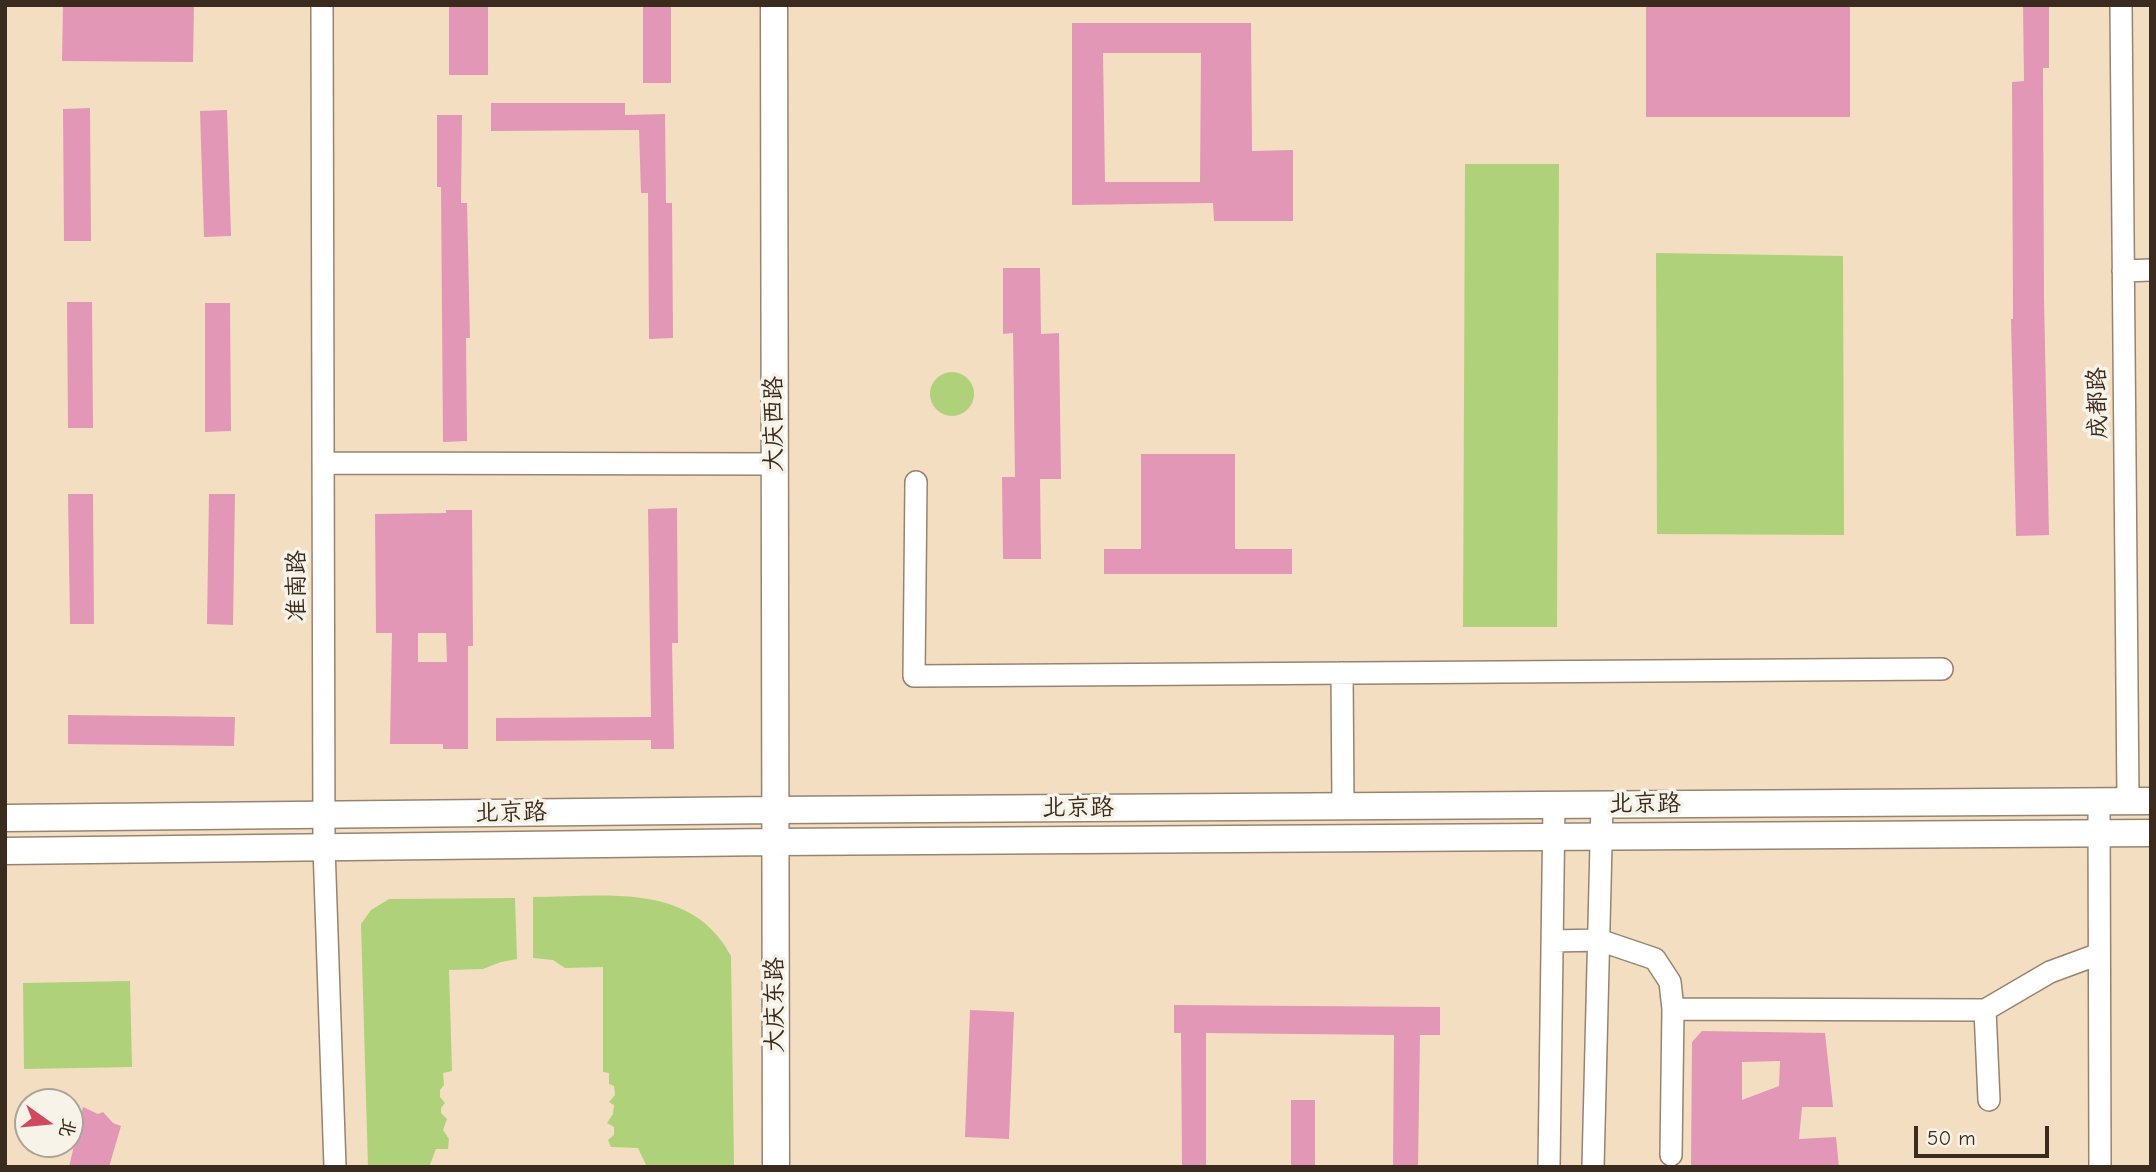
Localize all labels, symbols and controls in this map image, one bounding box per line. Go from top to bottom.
street label: 成都路 [2083,367,2113,439]
street label: 大庆西路 [760,376,788,472]
street label: 准南路 [283,550,311,622]
street label: 北京路 [1609,790,1681,818]
street label: 北京路 [1042,794,1114,822]
street label: 北京路 [475,798,547,828]
street label: 大庆东路 [761,957,789,1053]
north arrow [14,1088,84,1158]
scale bar [1918,1112,2053,1156]
text: 北 [54,1116,80,1140]
text: 50 m [1927,1126,1976,1150]

